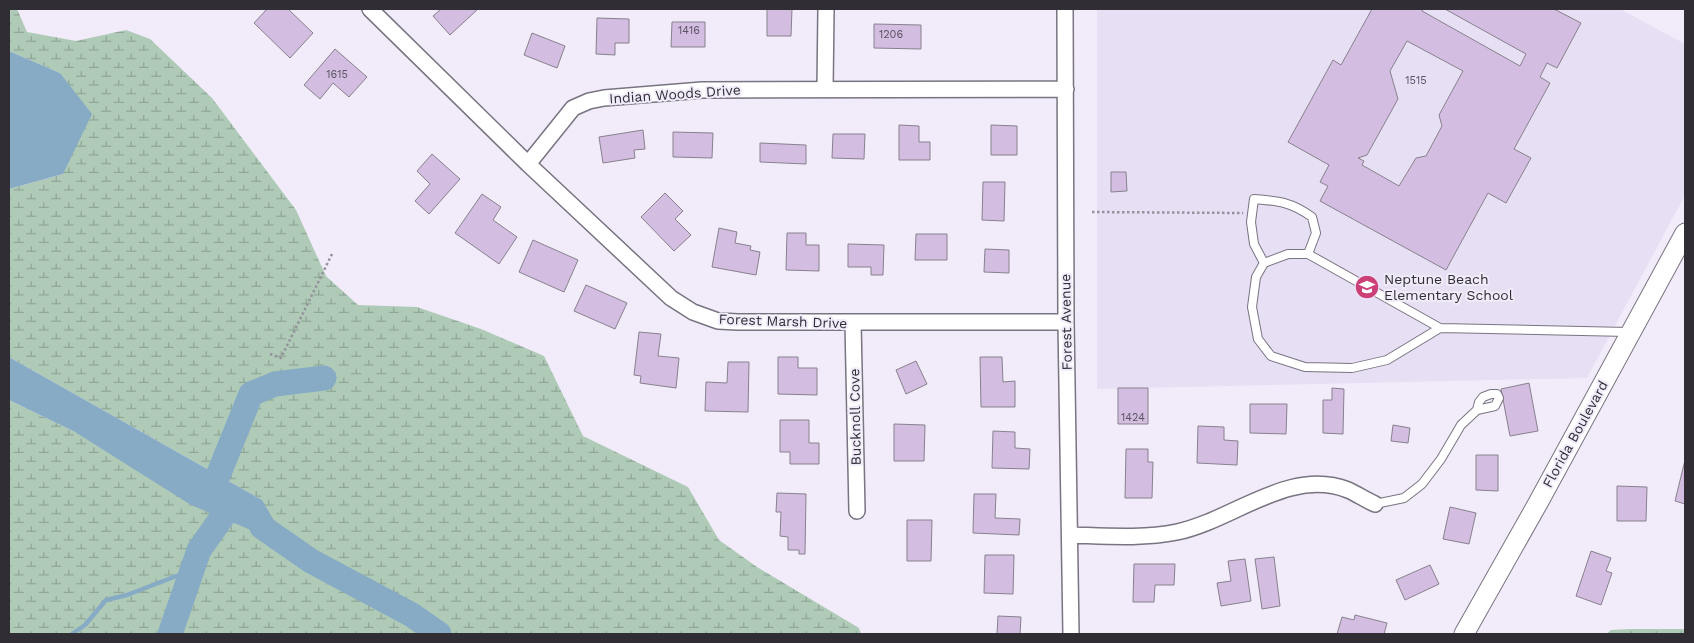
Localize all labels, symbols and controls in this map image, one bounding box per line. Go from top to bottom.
house number: 1416 [678,24,700,37]
house number: 1206 [879,28,903,41]
house number: 1615 [326,68,348,81]
house number: 1515 [1405,74,1427,87]
street label: Indian Woods Drive [609,81,741,107]
place label: Neptune Beach Elementary School [1384,271,1514,303]
street label: Forest Avenue [1057,274,1075,370]
school or university icon: Neptune Beach Elementary School [1354,274,1380,300]
street label: Forest Marsh Drive [718,311,848,331]
street label: Bucknoll Cove [846,368,864,466]
street label: Florida Boulevard [1539,378,1611,490]
house number: 1424 [1121,411,1145,424]

